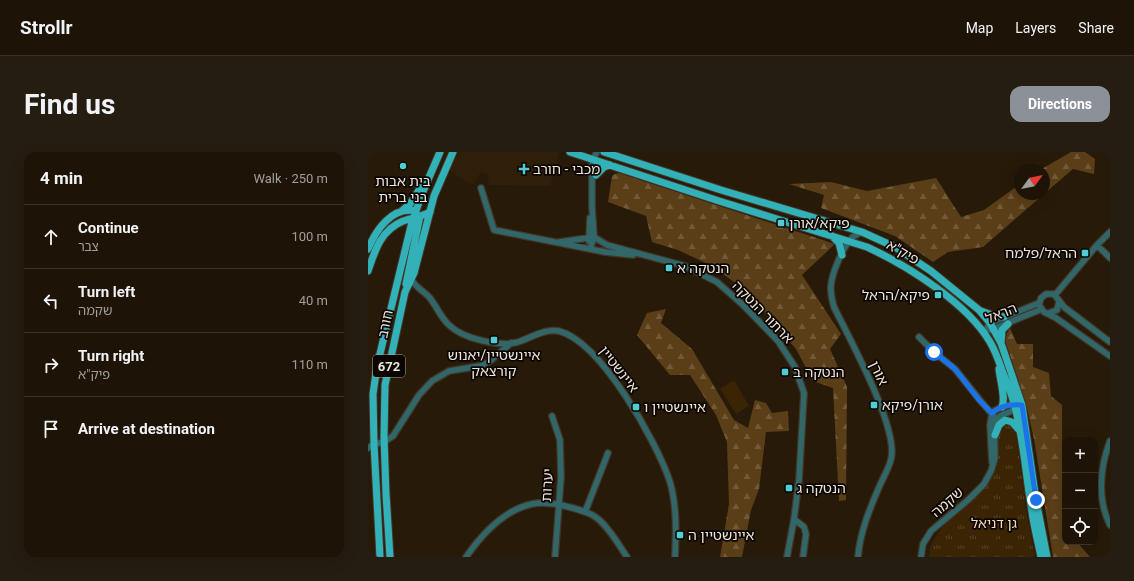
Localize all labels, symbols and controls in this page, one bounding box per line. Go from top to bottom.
text: Strollr [20,16,73,39]
text: Map [966,20,993,36]
text: Layers [1015,20,1056,36]
text: Share [1078,20,1114,36]
button: Directions [1010,86,1110,122]
text: Find us [24,88,115,121]
marker: בית אבות בני ברית [398,161,408,171]
place label: מכבי - חורב [533,161,600,177]
marker: מכבי - חורב [518,163,530,175]
north arrow [1014,164,1050,200]
text: 4 min [40,168,83,188]
text: Walk · 250 m [253,171,328,186]
place label: בית אבות בני ברית [375,173,431,205]
place label: פיקא/אורן [789,215,850,231]
marker: פיקא/אורן [776,218,786,228]
text: Continue [78,219,139,237]
icon: ahead [40,226,62,248]
text: 100 m [291,229,328,244]
street label: פיק"א [884,236,922,268]
text: צבר [78,239,99,254]
place label: הראל/פלמח [1005,245,1077,261]
marker: הראל/פלמח [1080,248,1090,258]
place label: הנטקה א [677,260,729,276]
marker: הנטקה א [664,263,674,273]
street label: ארתור הנטקה [729,278,797,347]
text: Turn left [78,283,135,301]
place label: פיקא/הראל [862,287,930,303]
icon: left [40,290,62,312]
marker: פיקא/הראל [933,290,943,300]
text: 40 m [299,293,328,308]
street label: הראל [983,300,1019,326]
text: שקמה [78,303,112,318]
street label: חורב [374,309,396,339]
marker: איינשטיין/יאנוש קורצאק [489,335,499,345]
street label: איינשטיין [596,343,642,395]
route start [925,343,943,361]
text: Turn right [78,347,144,365]
place label: איינשטיין/יאנוש קורצאק [448,347,540,379]
icon: right [40,354,62,376]
road number: 672 [373,355,405,377]
text: 110 m [291,357,328,372]
street label: אורן [866,358,892,388]
place label: הנטקה ב [793,364,845,380]
text: פיק"א [78,367,110,382]
marker: הנטקה ב [780,367,790,377]
place label: אורן/פיקא [882,397,943,413]
place label: איינשטיין ו [644,399,706,415]
marker: אורן/פיקא [869,400,879,410]
marker: איינשטיין ו [631,402,641,412]
icon: arrive [40,418,62,440]
text: Arrive at destination [78,420,215,438]
map controls [1062,437,1098,545]
button: + [1062,437,1098,473]
street label: יערות [538,468,556,502]
button: − [1062,473,1098,509]
place label: הנטקה ג [797,480,846,496]
marker: הנטקה ג [784,483,794,493]
street label: שקמה [928,484,966,520]
route end [1027,491,1045,509]
button: locate [1062,509,1098,545]
park label: גן דניאל [971,515,1017,531]
place label: איינשטיין ה [688,527,754,543]
marker: איינשטיין ה [675,530,685,540]

